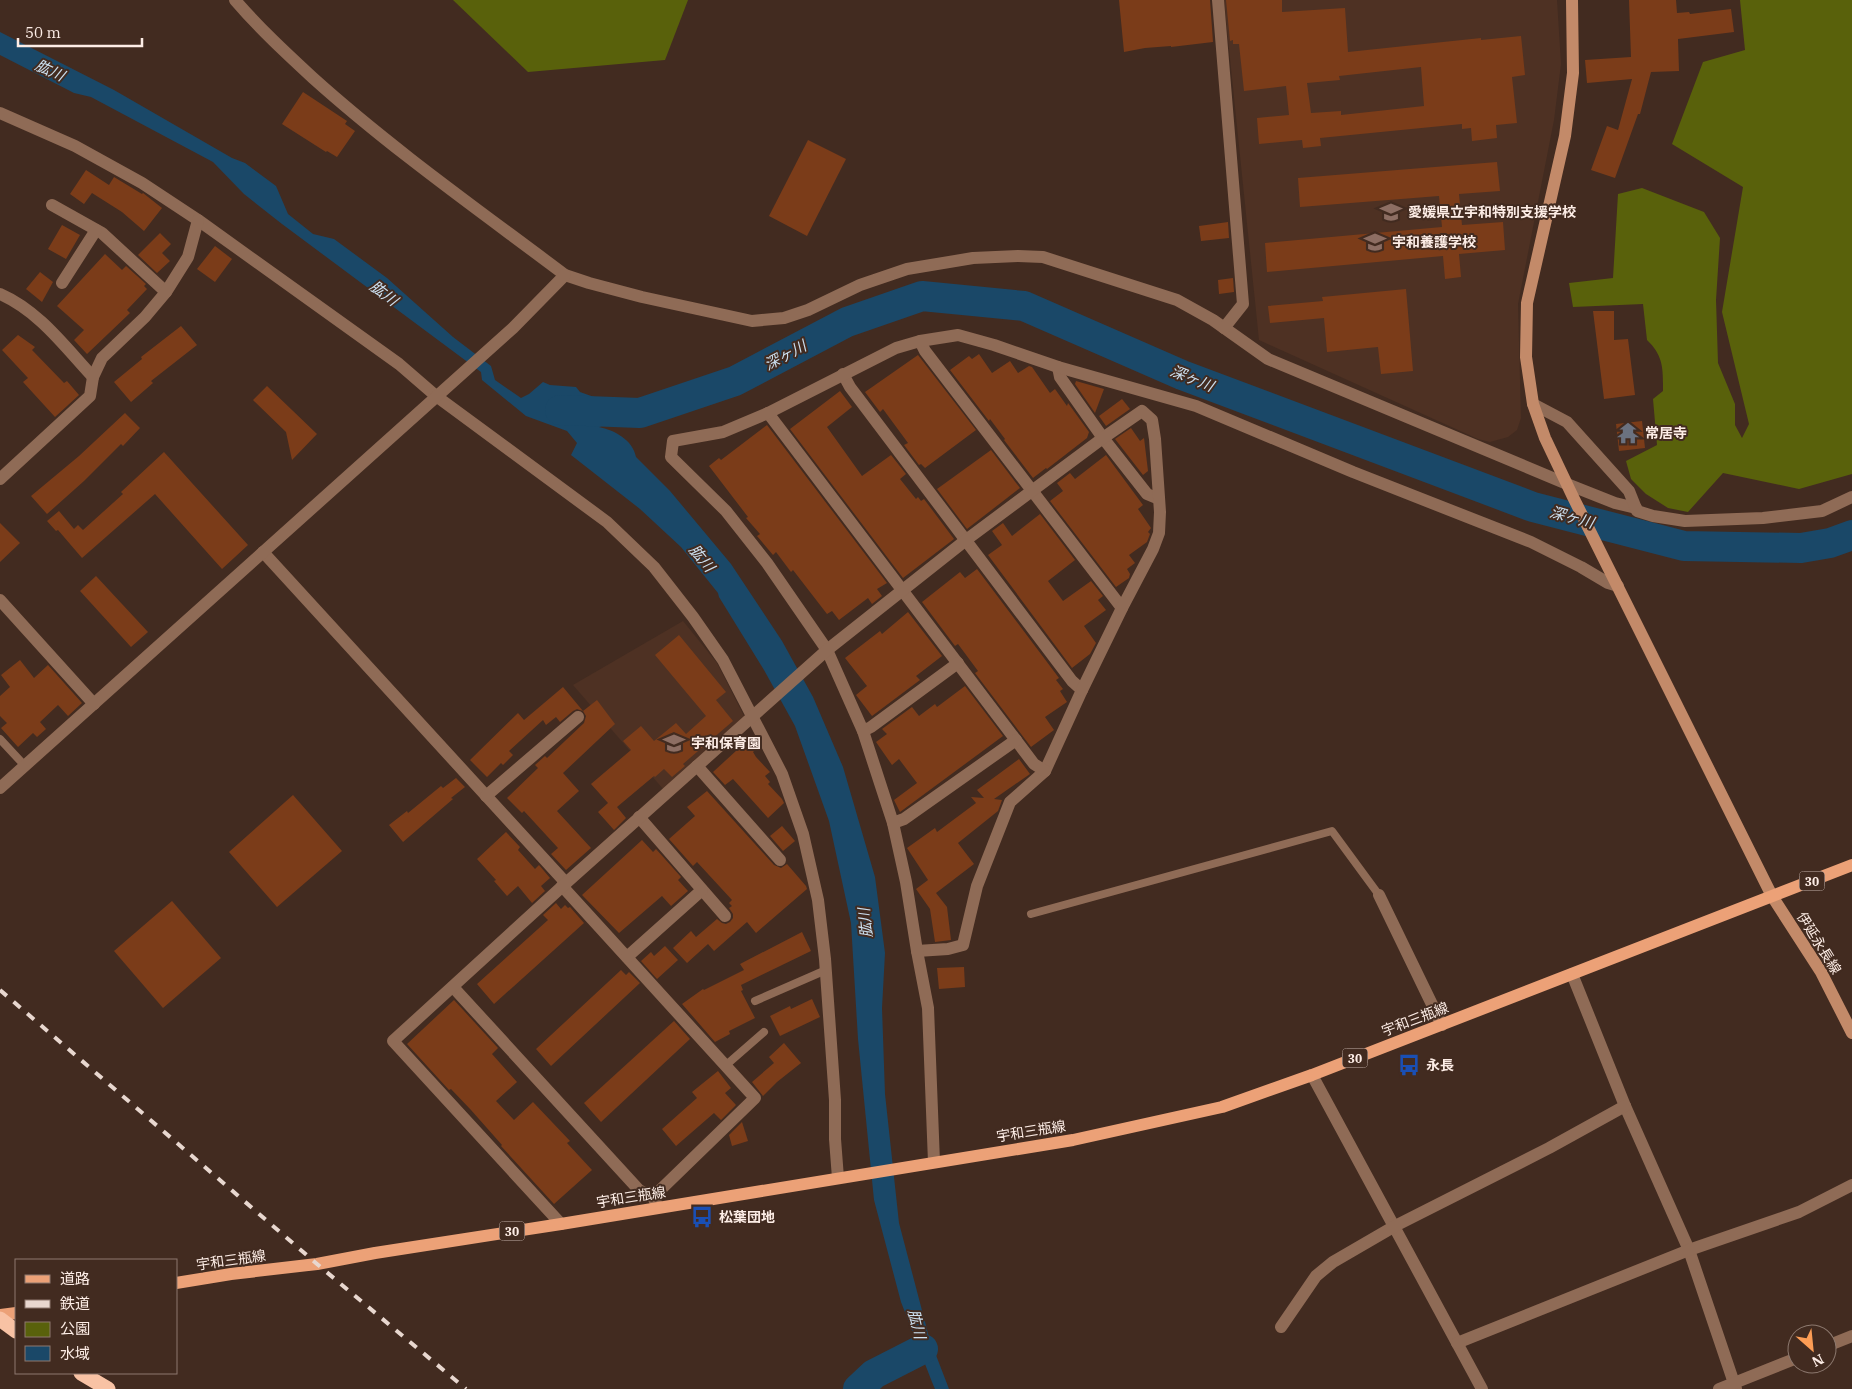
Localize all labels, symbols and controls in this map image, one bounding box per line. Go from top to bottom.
scale bar [18,15,141,47]
text: 50 m [25,23,61,42]
water label: 肱川 [32,55,69,86]
school or university icon: 愛媛県立宇和特別支援学校 [1378,199,1404,225]
place label: 愛媛県立宇和特別支援学校 [1408,203,1576,221]
school or university icon: 宇和養護学校 [1362,229,1388,255]
place label: 宇和養護学校 [1392,233,1476,251]
water label: 肱川 [366,276,403,311]
water label: 深ヶ川 [761,335,811,374]
water label: 深ヶ川 [1168,361,1218,396]
temple icon: 常居寺 [1615,420,1641,446]
place label: 常居寺 [1645,424,1687,442]
water label: 深ヶ川 [1548,502,1598,533]
water label: 肱川 [685,540,720,577]
school or university icon: 宇和保育園 [661,730,687,756]
place label: 宇和保育園 [691,734,761,752]
road number: 30 [1800,871,1824,890]
water label: 肱川 [854,905,876,939]
street label: 伊延永長線 [1793,909,1845,977]
street label: 宇和三瓶線 [1379,998,1451,1040]
road number: 30 [1342,1048,1368,1068]
bus stop icon: 永長 [1396,1052,1422,1078]
place label: 永長 [1426,1056,1454,1074]
street label: 宇和三瓶線 [995,1117,1067,1145]
street label: 宇和三瓶線 [595,1183,667,1211]
bus stop icon: 松葉団地 [689,1204,715,1230]
place label: 松葉団地 [719,1208,775,1226]
road number: 30 [500,1222,524,1240]
street label: 宇和三瓶線 [195,1246,267,1274]
legend [15,1259,178,1374]
text: 道路 [60,1269,90,1288]
text: 鉄道 [60,1294,90,1313]
water label: 肱川 [904,1307,930,1343]
text: 公園 [60,1319,90,1338]
north arrow [1787,1324,1837,1374]
text: 水域 [60,1344,90,1363]
text: N [1809,1350,1827,1371]

